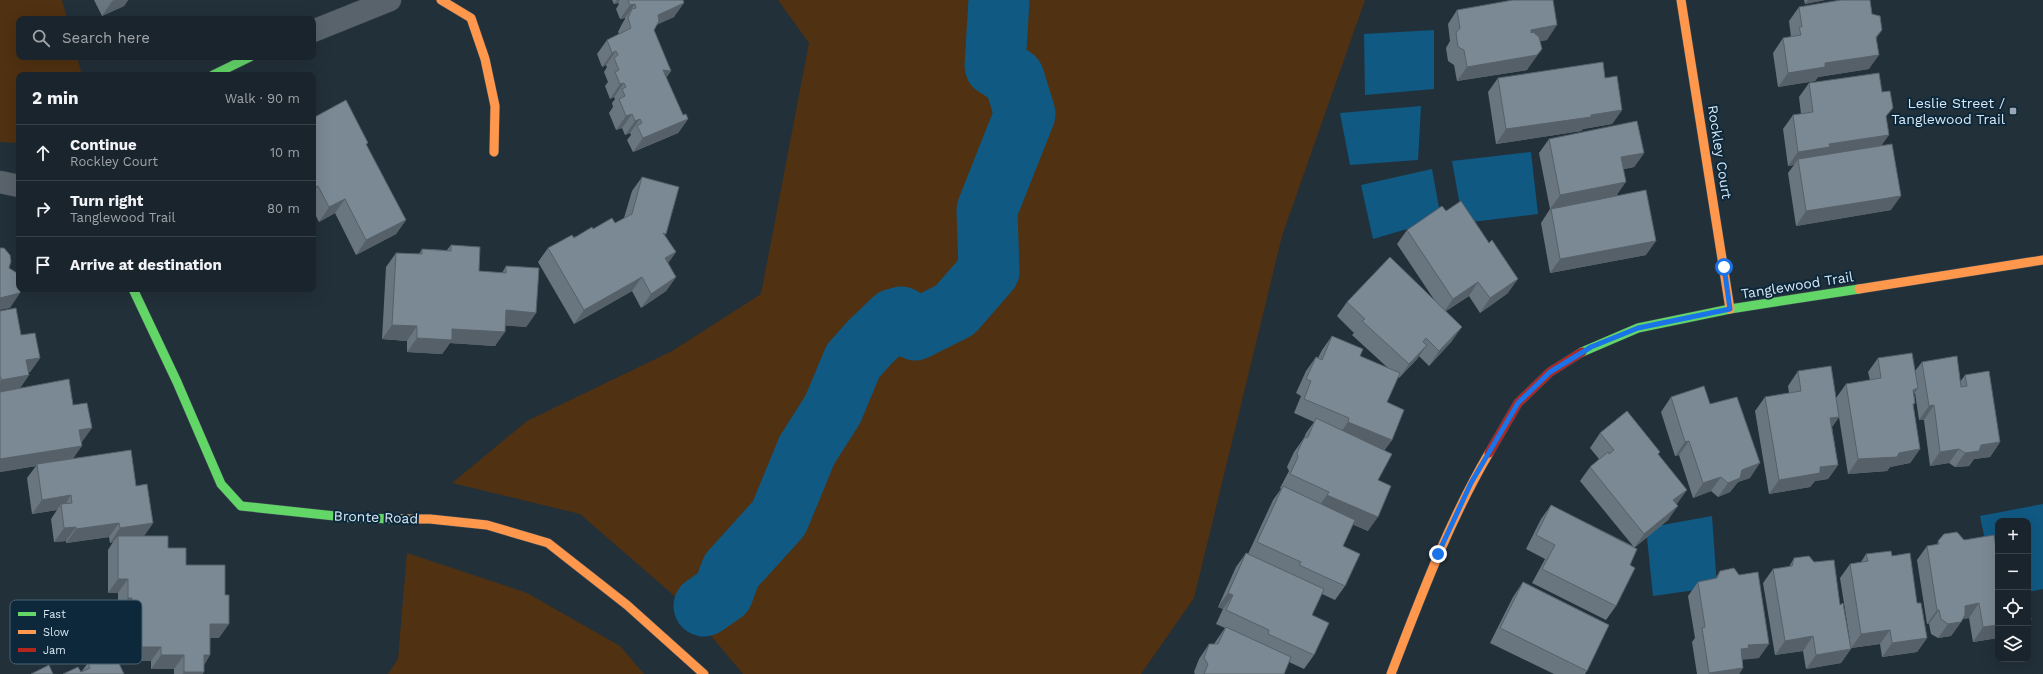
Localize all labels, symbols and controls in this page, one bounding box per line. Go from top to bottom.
search box [16,16,316,60]
icon: search [30,27,52,49]
text: Search here [62,29,150,47]
text: 2 min [32,88,78,108]
text: Walk · 90 m [225,91,300,106]
place label: Leslie Street / Tanglewood Trail [1891,95,2006,127]
street label: Rockley Court [1705,104,1735,200]
marker: Leslie Street / Tanglewood Trail [2008,106,2018,116]
text: Continue [70,136,137,154]
icon: ahead [32,142,54,164]
text: 10 m [270,145,300,160]
text: Rockley Court [70,154,158,169]
text: Turn right [70,192,143,210]
icon: right [32,198,54,220]
text: 80 m [267,201,300,216]
text: Tanglewood Trail [70,210,176,225]
icon: arrive [32,254,54,276]
text: Arrive at destination [70,256,222,274]
route start [1715,258,1733,276]
street label: Tanglewood Trail [1740,268,1855,302]
street label: Bronte Road [333,508,419,526]
map controls [1995,518,2031,662]
button: + [1995,518,2031,554]
route end [1429,545,1447,563]
button: − [1995,554,2031,590]
button: locate [1995,590,2031,626]
legend [10,600,142,664]
text: Fast [43,608,66,621]
text: Slow [43,626,69,639]
button: layers [1995,626,2031,662]
text: Jam [43,644,66,657]

